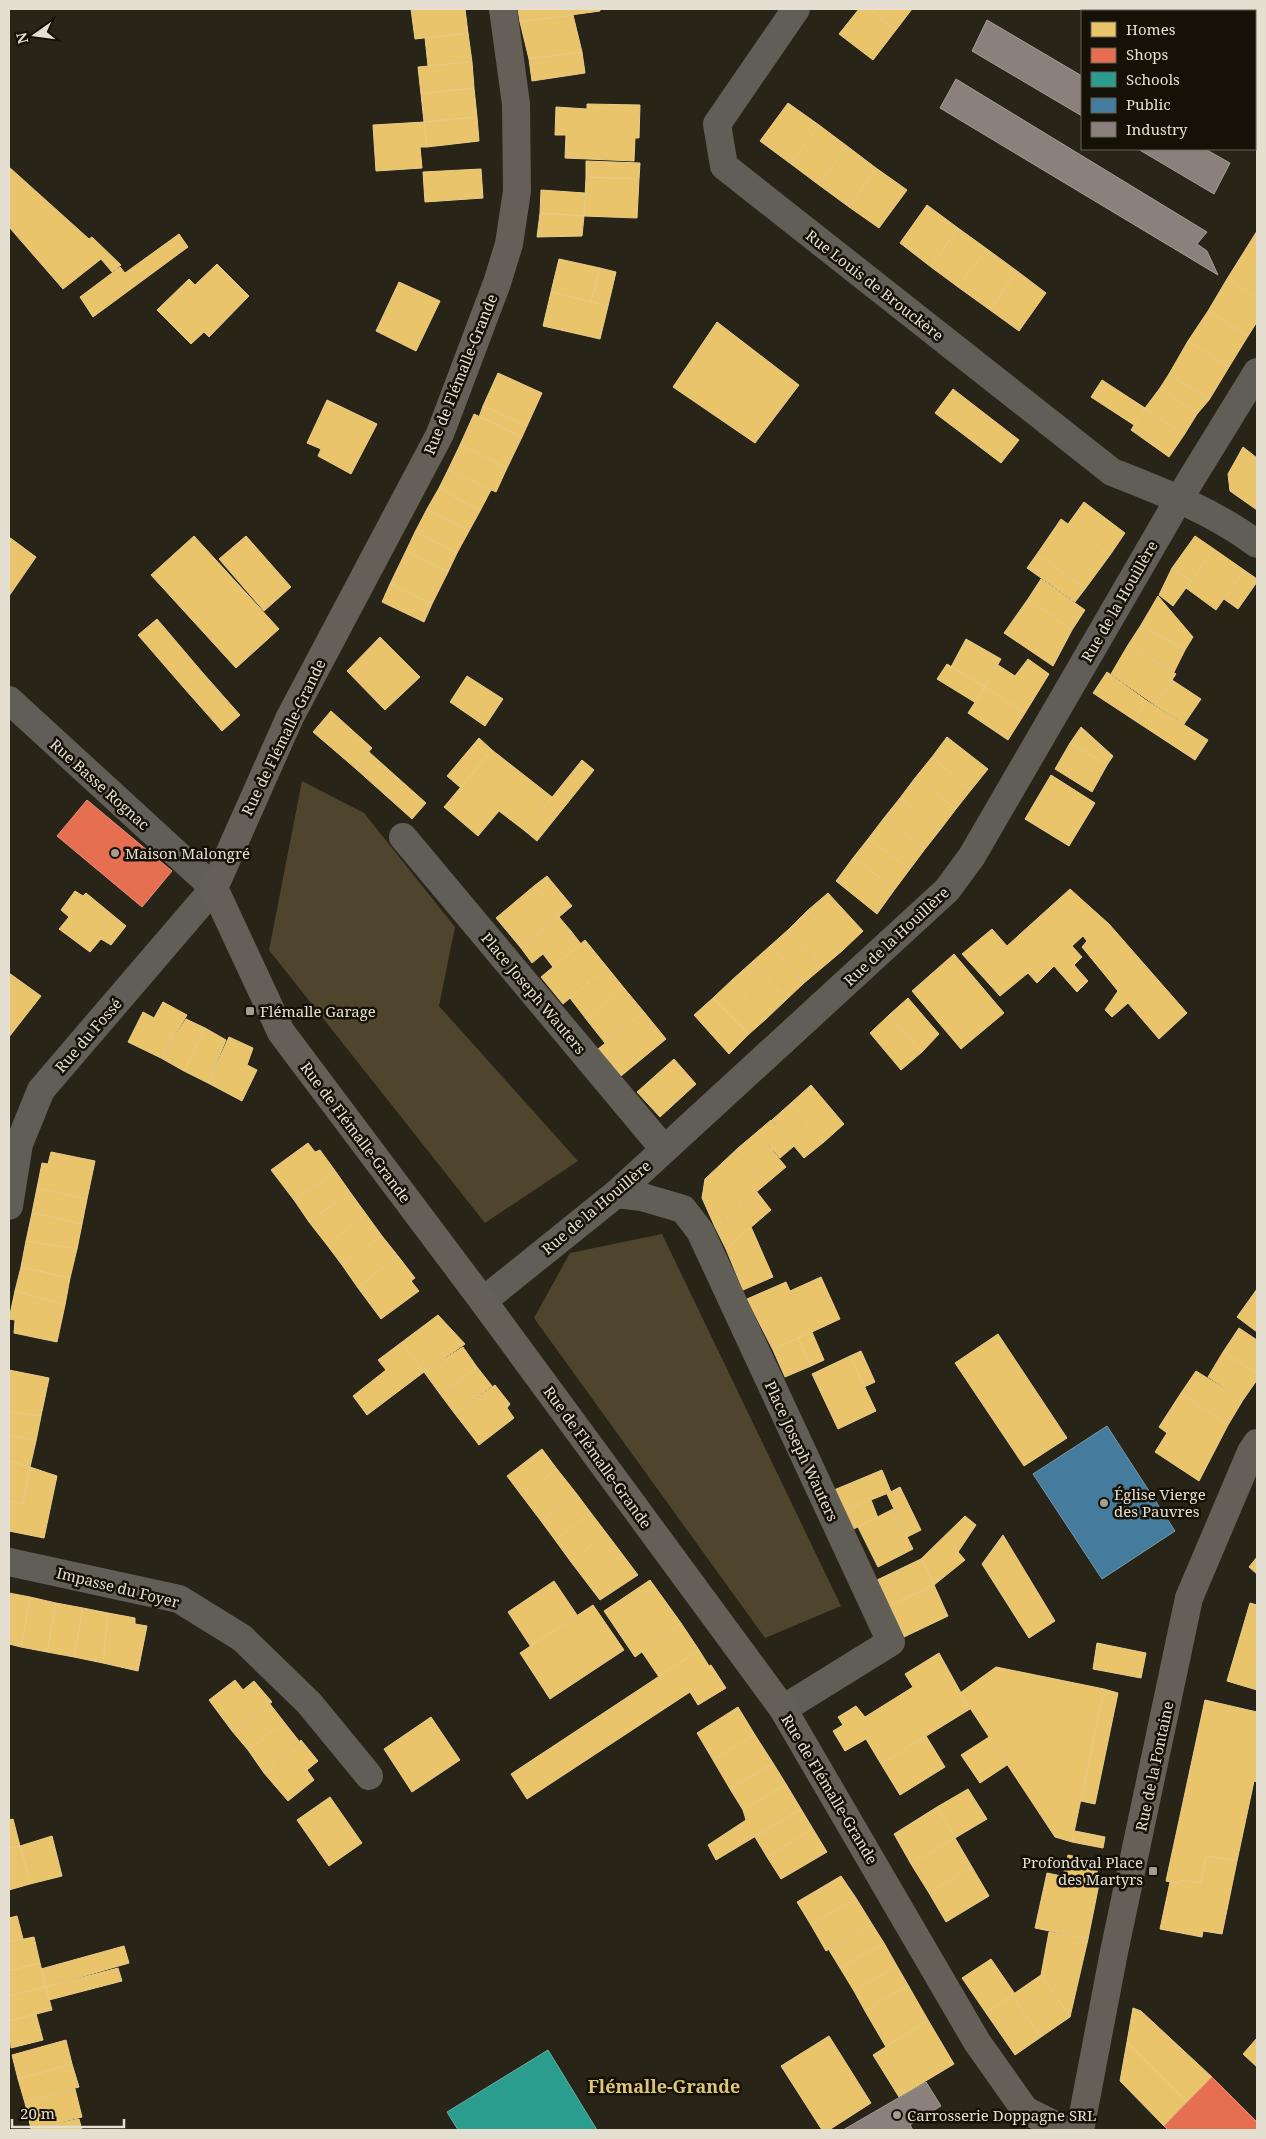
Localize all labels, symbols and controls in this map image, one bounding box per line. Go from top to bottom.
north arrow [10,10,60,60]
legend [1081,10,1256,150]
text: Homes [1126,19,1176,39]
text: N [11,31,32,46]
text: Shops [1126,44,1169,64]
text: Schools [1126,69,1180,89]
text: Public [1126,94,1171,114]
text: Industry [1126,119,1188,139]
street label: Rue Louis de Brouckère [802,225,948,345]
street label: Rue de Flémalle-Grande [419,291,501,457]
street label: Rue de la Houillère [1076,537,1162,665]
street label: Rue de Flémalle-Grande [236,656,330,818]
street label: Rue Basse Rognac [46,734,154,834]
place label: Maison Malongré [125,843,250,863]
marker: Maison Malongré [109,847,121,859]
street label: Rue de la Houillère [839,882,953,990]
street label: Place Joseph Wauters [477,928,591,1058]
street label: Rue du Fossé [50,994,126,1076]
place label: Flémalle Garage [260,1001,376,1021]
marker: Flémalle Garage [244,1005,256,1017]
street label: Rue de Flémalle-Grande [296,1058,416,1206]
street label: Rue de la Houillère [537,1155,655,1259]
street label: Place Joseph Wauters [761,1378,843,1525]
street label: Rue de Flémalle-Grande [540,1382,656,1532]
place label: Église Vierge des Pauvres [1114,1484,1206,1521]
marker: Église Vierge des Pauvres [1098,1497,1110,1509]
street label: Impasse du Foyer [55,1562,181,1612]
street label: Rue de la Fontaine [1130,1699,1178,1833]
street label: Rue de Flémalle-Grande [777,1710,883,1868]
place label: Profondval Place des Martyrs [1022,1852,1143,1889]
marker: Profondval Place des Martyrs [1147,1865,1159,1877]
district label: Flémalle-Grande [588,2074,740,2098]
scale bar [12,2096,125,2128]
text: 20 m [20,2103,55,2123]
place label: Carrosserie Doppagne SRL [907,2105,1096,2125]
marker: Carrosserie Doppagne SRL [891,2109,903,2121]

